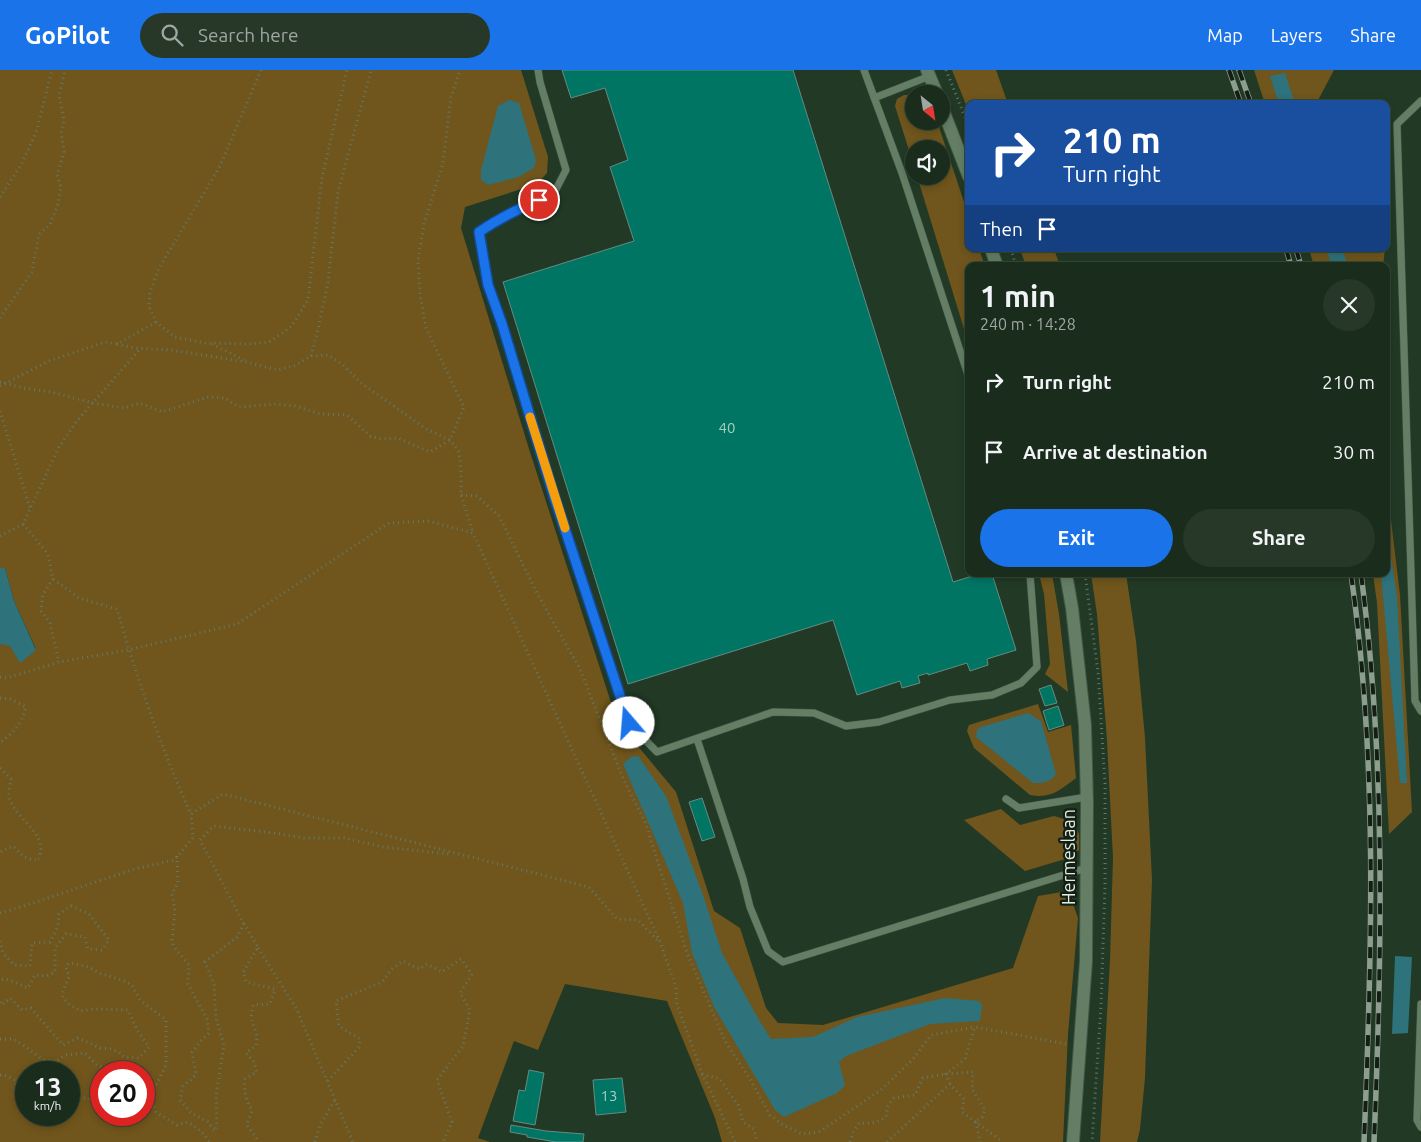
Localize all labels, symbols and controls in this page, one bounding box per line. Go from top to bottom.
search box [140,13,490,58]
icon: search [158,21,186,49]
text: GoPilot [25,22,110,49]
text: Search here [198,24,298,46]
text: Map [1207,25,1243,45]
text: Layers [1271,25,1322,45]
text: Share [1350,25,1396,45]
north arrow [905,85,950,130]
map controls [905,85,950,185]
icon: right [980,120,1045,185]
text: 210 m [1063,120,1161,160]
button: sound [905,140,950,185]
text: Turn right [1063,161,1161,186]
pin [518,179,560,221]
icon: arrive [525,186,553,214]
icon: arrive [1033,215,1061,243]
text: Then [980,218,1023,240]
text: 1 min [980,279,1056,313]
button: close [1323,279,1375,331]
text: 240 m · 14:28 [980,315,1076,333]
icon: right [980,368,1008,396]
text: Turn right [1023,371,1111,393]
text: 210 m [1322,371,1375,393]
house number: 40 [719,419,735,436]
icon: arrive [980,438,1008,466]
text: Arrive at destination [1023,441,1208,463]
text: 30 m [1333,441,1375,463]
button: Exit [980,509,1173,567]
button: Share [1183,509,1375,567]
position arrow [602,696,654,748]
street label: Hermeslaan [1058,809,1078,905]
speed limit sign: 20 [90,1061,155,1126]
text: 13 [33,1073,62,1101]
house number: 13 [601,1087,617,1104]
text: km/h [34,1099,61,1112]

